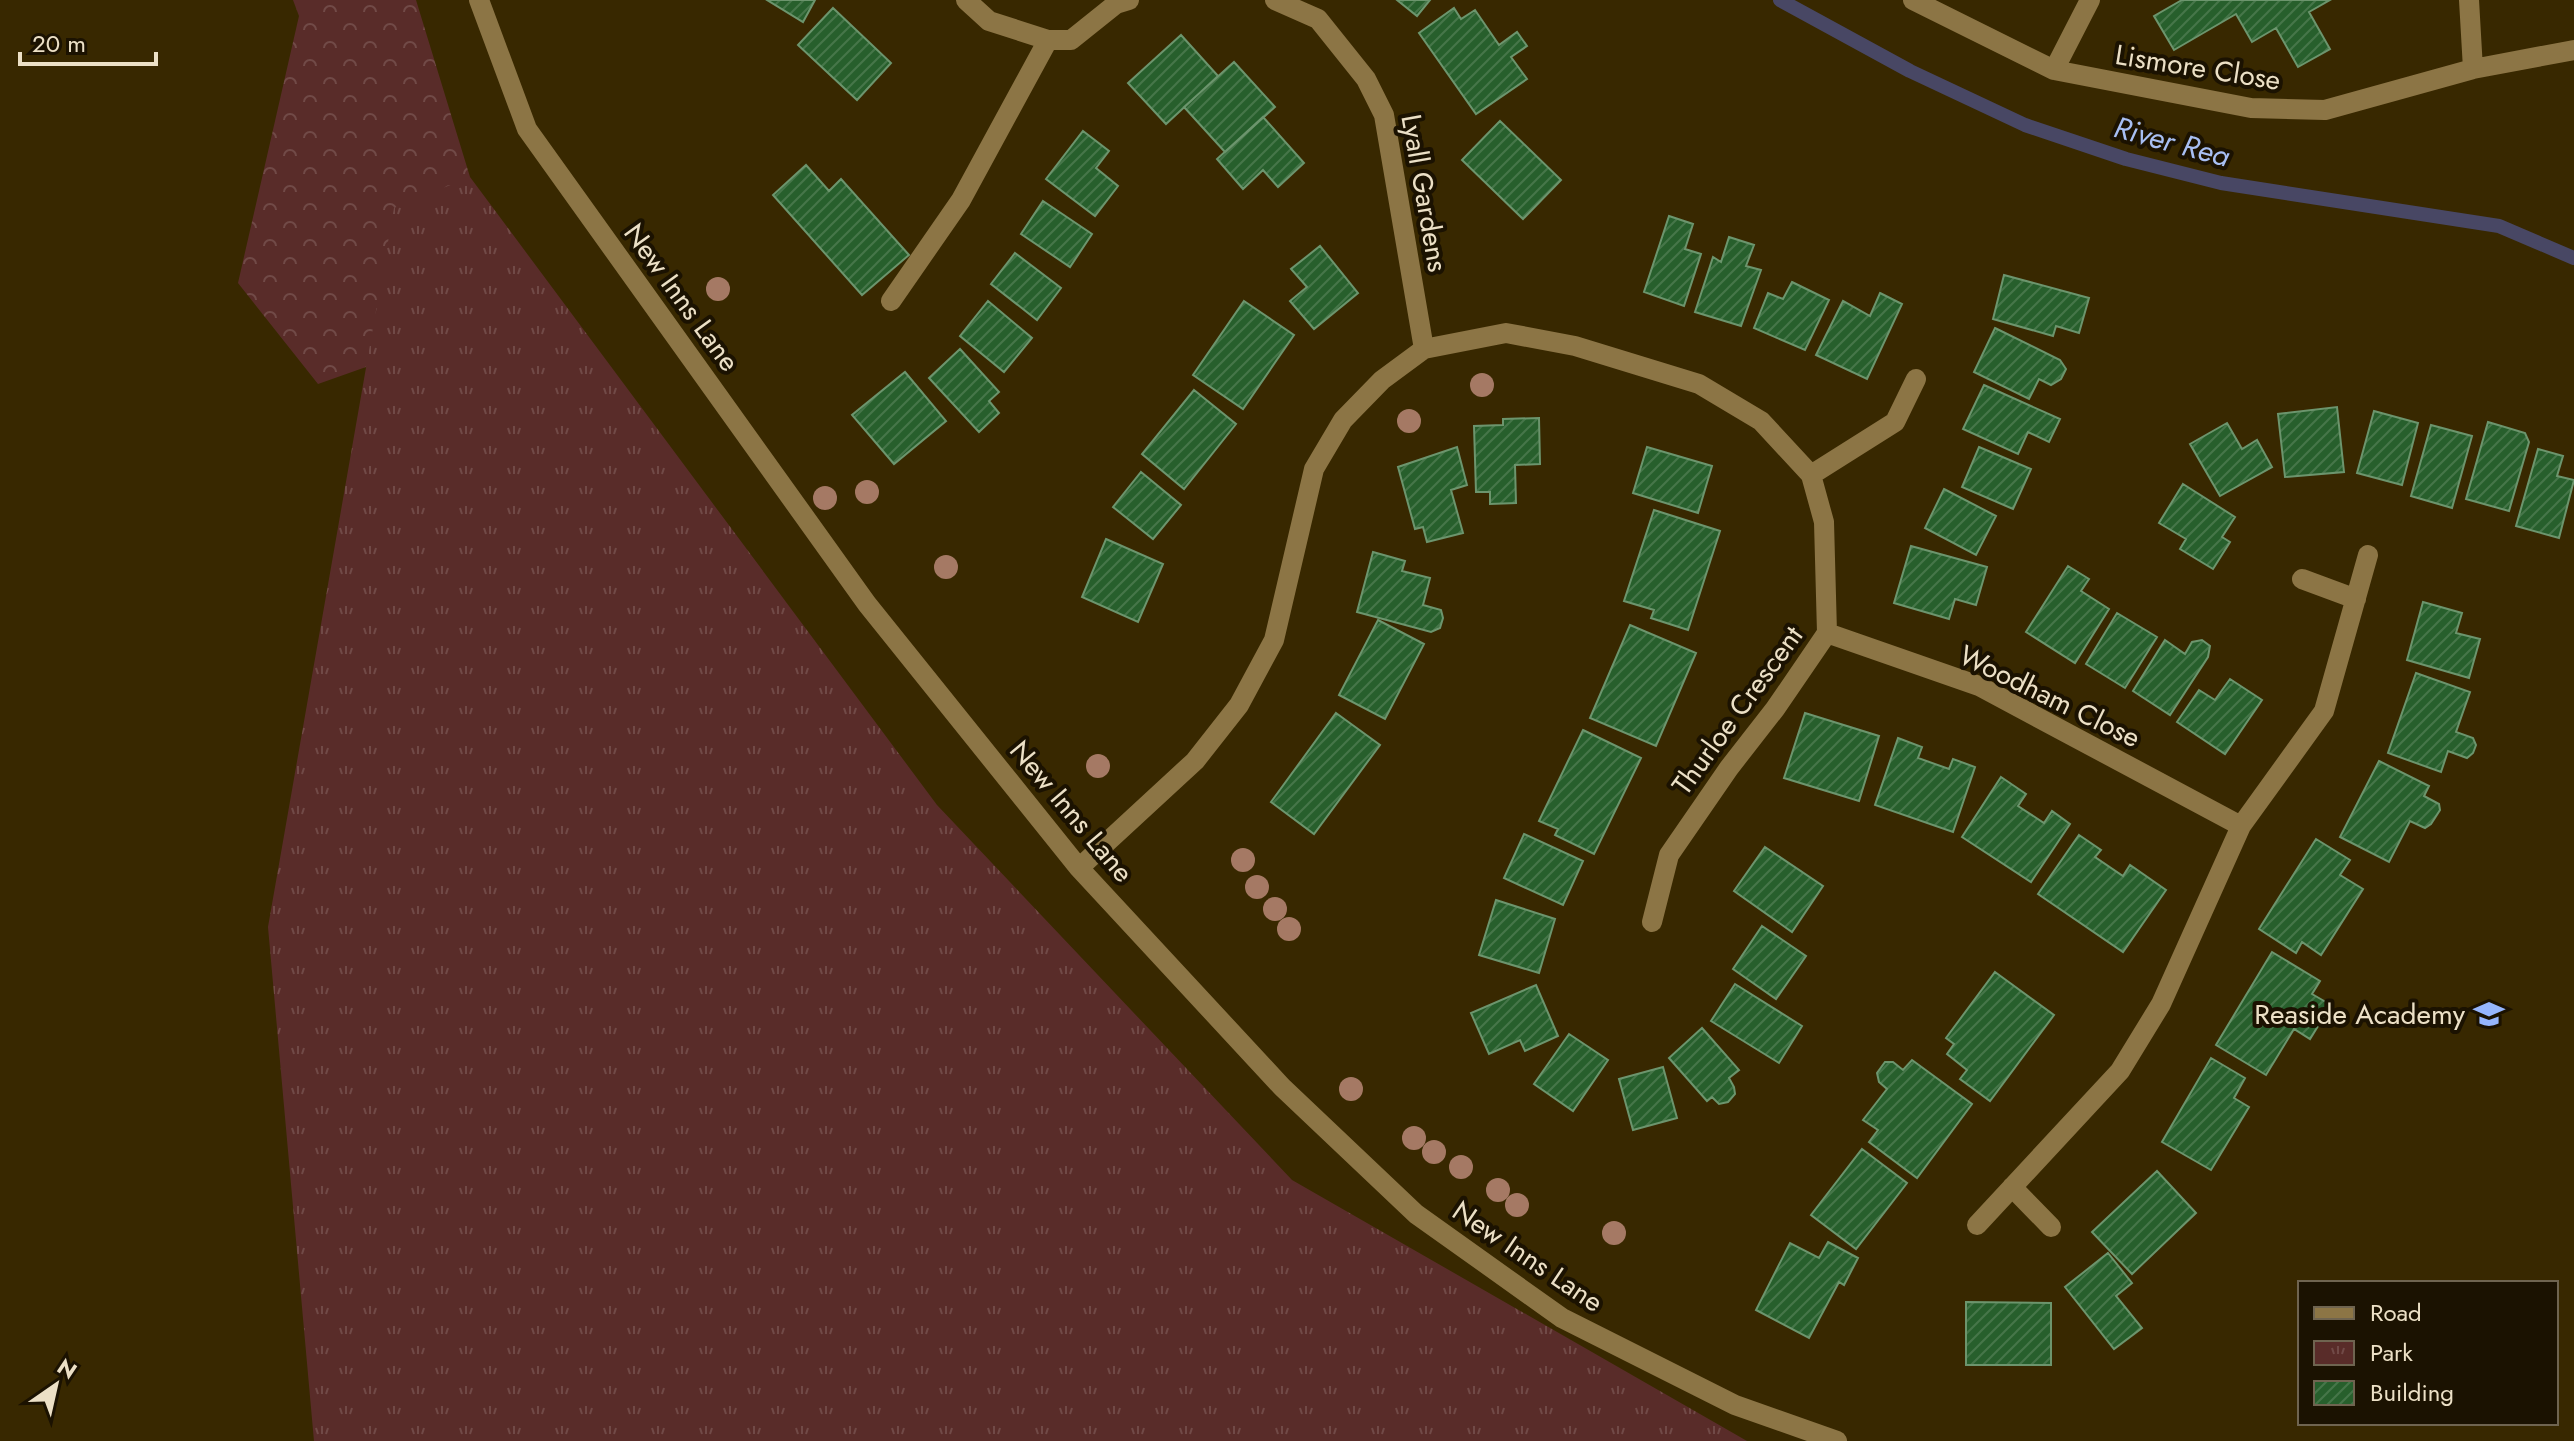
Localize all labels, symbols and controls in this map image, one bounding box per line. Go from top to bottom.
scale bar [20,16,156,66]
text: 20 m [32,26,86,61]
street label: Lismore Close [2112,34,2284,101]
water label: River Rea [2110,105,2235,178]
street label: Lyall Gardens [1390,111,1459,275]
street label: New Inns Lane [614,215,749,380]
street label: Thurloe Crescent [1662,617,1813,803]
street label: Woodham Close [1952,635,2147,758]
street label: New Inns Lane [1000,731,1143,891]
place label: Reaside Academy [2254,994,2466,1035]
school or university icon: Reaside Academy [2472,997,2506,1031]
street label: New Inns Lane [1444,1191,1611,1322]
legend [2298,1281,2558,1425]
text: Road [2370,1295,2422,1330]
text: Park [2370,1335,2413,1370]
north arrow [16,1345,96,1425]
text: N [51,1350,83,1387]
text: Building [2370,1375,2454,1410]

